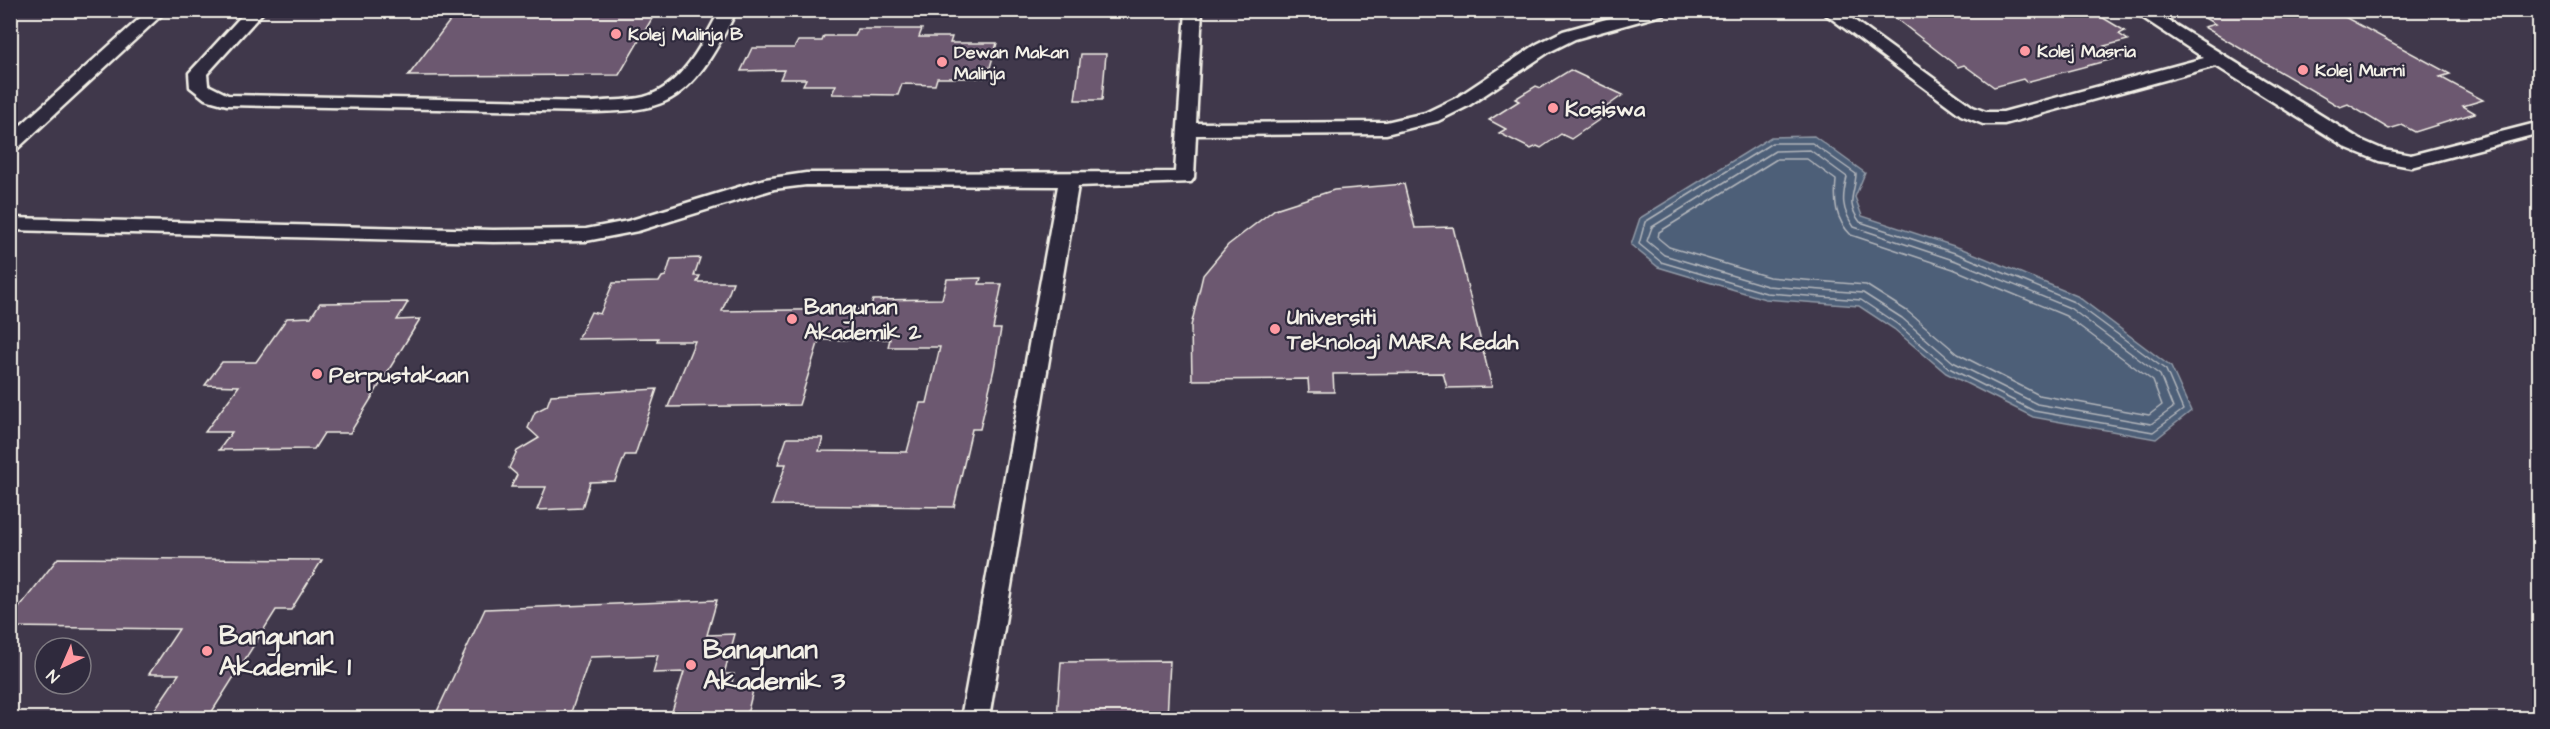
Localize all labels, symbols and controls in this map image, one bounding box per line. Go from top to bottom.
place label: Kolej Malinja B [628,22,743,47]
marker: Kolej Malinja B [609,27,623,41]
place label: Kolej Masria [2037,39,2137,64]
place label: Dewan Makan Malinja [954,40,1069,86]
marker: Kolej Masria [2018,44,2032,58]
marker: Dewan Makan Malinja [935,55,949,69]
place label: Kolej Murni [2315,58,2405,83]
marker: Kolej Murni [2296,63,2310,77]
place label: Kosiswa [1565,94,1646,125]
marker: Kosiswa [1546,101,1560,115]
place label: Bangunan Akademik 2 [804,292,922,348]
place label: Universiti Teknologi MARA Kedah [1286,302,1519,359]
marker: Bangunan Akademik 2 [785,312,799,326]
marker: Universiti Teknologi MARA Kedah [1268,322,1282,336]
place label: Perpustakaan [329,360,469,391]
marker: Perpustakaan [310,367,324,381]
place label: Bangunan Akademik 1 [219,617,352,686]
place label: Bangunan Akademik 3 [703,631,846,700]
north arrow [33,636,93,696]
marker: Bangunan Akademik 1 [200,644,214,658]
marker: Bangunan Akademik 3 [684,658,698,672]
text: N [42,665,65,687]

